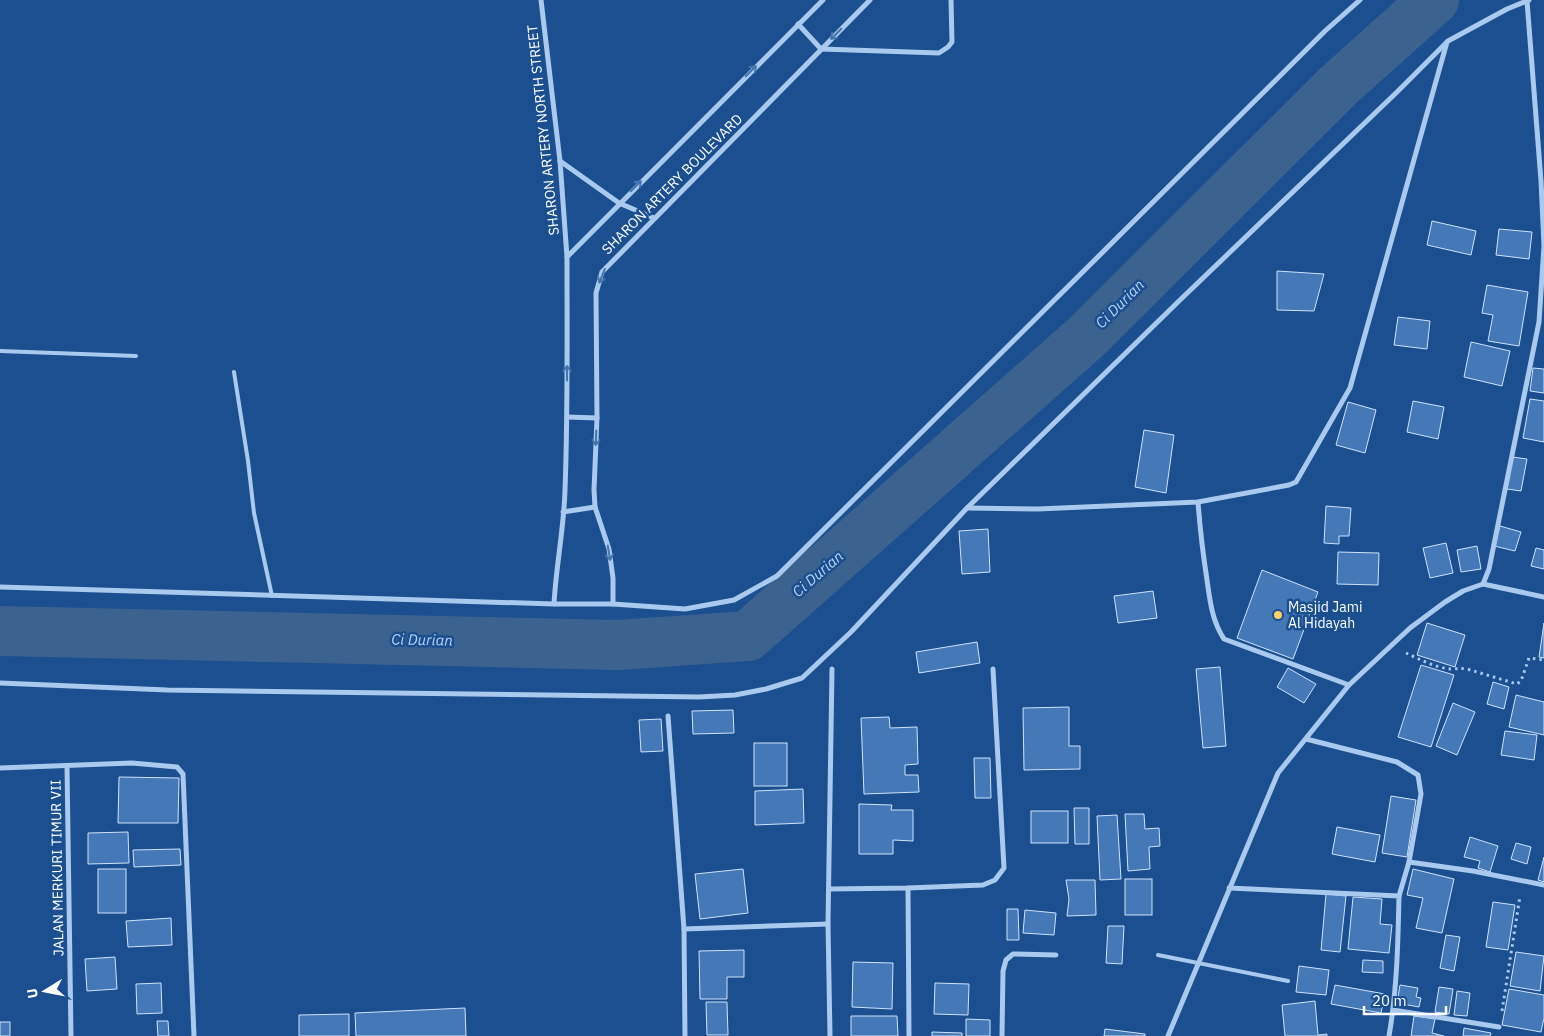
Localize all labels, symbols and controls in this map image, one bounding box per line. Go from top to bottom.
street label: SHARON ARTERY NORTH STREET [523,24,563,236]
one-way arrow [830,28,842,41]
one-way arrow [744,65,757,77]
street label: SHARON ARTERY BOULEVARD [598,110,746,258]
one-way arrow [630,180,642,193]
one-way arrow [597,269,606,284]
water label: Ci Durian [1091,275,1148,332]
one-way arrow [562,365,572,382]
one-way arrow [591,430,601,446]
one-way arrow [605,545,615,561]
water label: Ci Durian [788,546,847,601]
place label: Masjid Jami Al Hidayah [1288,598,1362,632]
marker: Masjid Jami Al Hidayah [1272,609,1284,621]
water label: Ci Durian [391,629,453,650]
street label: JALAN MERKURI TIMUR VII [46,780,68,956]
north arrow [20,966,70,1016]
scale bar [1364,984,1446,1016]
text: U [22,987,42,1000]
text: 20 m [1372,991,1407,1010]

